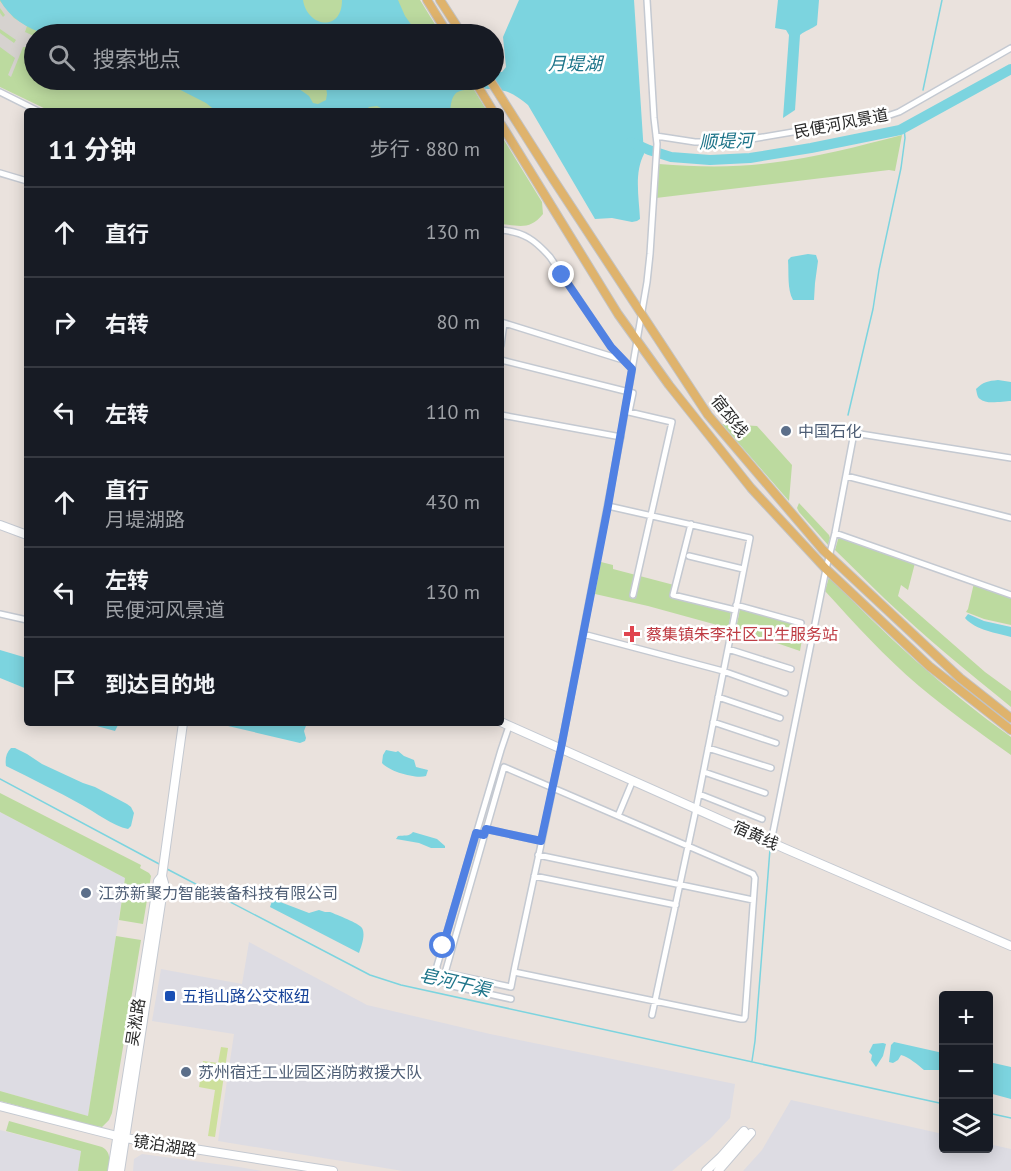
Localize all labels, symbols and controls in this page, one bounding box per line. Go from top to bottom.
search box [24,24,504,90]
icon: search [45,41,78,74]
text: 搜索地点 [93,45,181,73]
water label: 月堤湖 [548,52,605,75]
street label: 民便河风景道 [792,104,890,142]
water label: 顺堤河 [699,128,756,153]
text: 11 分钟 [48,133,136,166]
text: 步行 · 880 m [370,136,480,162]
icon: ahead [48,216,81,249]
text: 130 m [426,219,480,245]
text: 直行 [105,220,149,248]
route end [548,261,574,287]
icon: right [48,306,81,339]
text: 80 m [437,309,480,335]
text: 右转 [105,310,149,338]
street label: 宿邳线 [707,391,753,441]
icon: left [48,396,81,429]
text: 110 m [426,399,480,425]
text: 左转 [105,400,149,428]
place label: 中国石化 [798,421,862,441]
marker: 中国石化 [779,424,793,438]
text: 直行 [105,476,149,504]
icon: ahead [48,486,81,519]
text: 430 m [426,489,480,515]
text: 月堤湖路 [105,507,185,533]
text: 左转 [105,566,149,594]
icon: left [48,576,81,609]
text: 130 m [426,579,480,605]
text: 民便河风景道 [105,597,225,623]
place label: 蔡集镇朱李社区卫生服务站 [646,624,838,644]
marker: 蔡集镇朱李社区卫生服务站 [623,625,641,643]
icon: arrive [48,666,81,699]
text: 到达目的地 [105,670,215,698]
street label: 宿黄线 [730,816,782,854]
place label: 江苏新聚力智能装备科技有限公司 [98,883,338,903]
marker: 江苏新聚力智能装备科技有限公司 [79,886,93,900]
route start [429,932,455,958]
water label: 皂河干渠 [417,963,496,1002]
place label: 五指山路公交枢纽 [182,986,310,1006]
marker: 五指山路公交枢纽 [163,989,177,1003]
map controls [939,991,993,1153]
button: + [939,991,993,1045]
street label: 吴淞路 [121,997,149,1047]
button: − [939,1045,993,1099]
place label: 苏州宿迁工业园区消防救援大队 [198,1062,422,1082]
marker: 苏州宿迁工业园区消防救援大队 [179,1065,193,1079]
button: layers [939,1099,993,1153]
street label: 镜泊湖路 [132,1130,198,1160]

